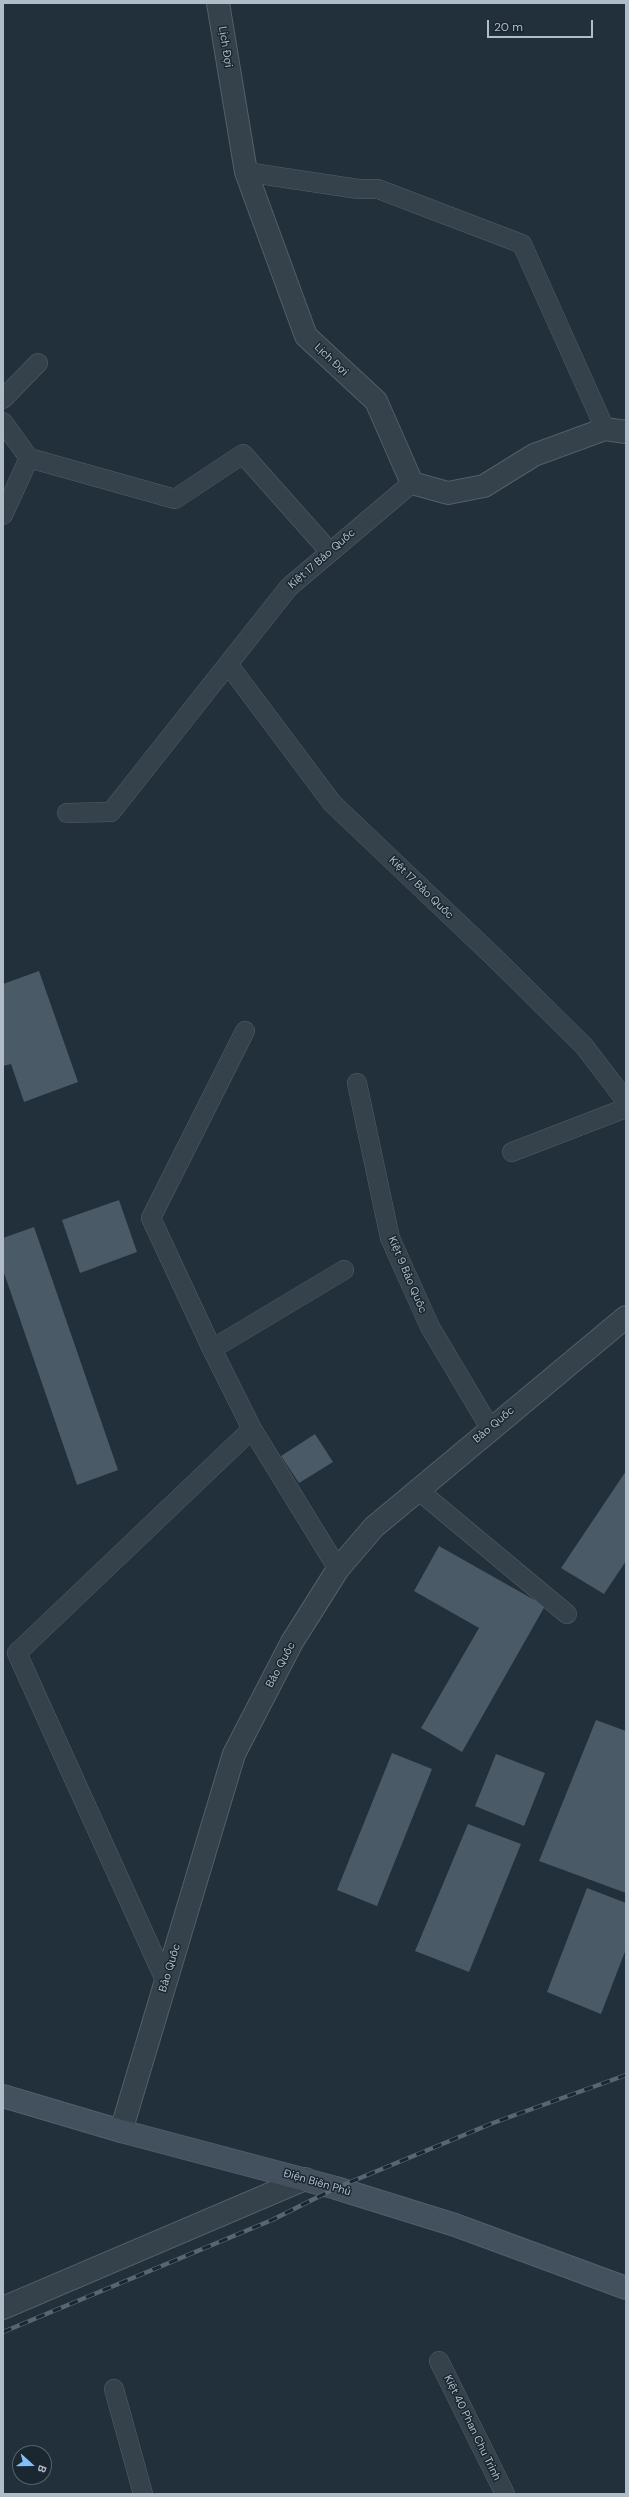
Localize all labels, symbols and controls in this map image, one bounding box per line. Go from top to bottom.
scale bar [489,12,595,38]
text: 20 m [494,19,523,35]
street label: Lịch Đợi [215,26,235,68]
street label: Lịch Đợi [311,341,351,379]
street label: Kiệt 17 Bảo Quốc [286,526,358,592]
street label: Kiệt 17 Bảo Quốc [386,854,456,922]
street label: Kiệt 9 Bảo Quốc [385,1235,429,1315]
street label: Bảo Quốc [471,1404,517,1446]
street label: Bảo Quốc [263,1640,299,1690]
street label: Bảo Quốc [156,1942,184,1994]
street label: Điện Biên Phủ [282,2167,352,2199]
street label: Kiệt 40 Phan Chu Trinh [441,2373,503,2483]
north arrow [12,2445,52,2485]
text: B [34,2463,50,2475]

